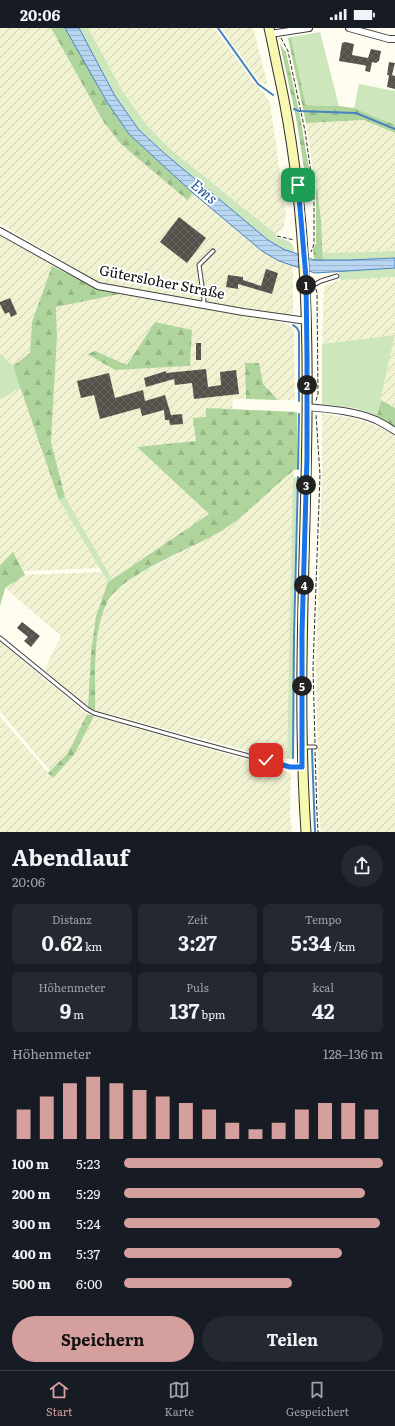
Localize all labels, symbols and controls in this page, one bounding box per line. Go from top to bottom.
text: 20:06 [20,3,60,26]
pin [281,168,315,202]
water label: Ems [187,173,223,209]
icon: arrive [287,174,309,196]
street label: Gütersloher Straße [98,259,227,303]
pin: 1 [296,275,316,295]
text: 1 [304,277,308,293]
pin: 2 [297,375,317,395]
text: 2 [304,377,310,393]
pin: 3 [296,475,316,495]
text: 3 [303,477,309,493]
pin: 4 [294,575,314,595]
text: 4 [301,577,307,593]
pin: 5 [292,676,312,696]
text: 5 [299,678,305,694]
pin [249,743,283,777]
icon: check [255,749,277,771]
text: Abendlauf [12,840,129,873]
button: share [341,845,383,887]
text: 20:06 [12,872,45,891]
text: Distanz [52,911,92,927]
text: Zeit [187,911,208,927]
text: Tempo [305,911,342,927]
text: 0.62 [41,927,83,957]
text: 3:27 [178,927,217,957]
text: 5:34 [291,927,331,957]
text: km [83,938,102,954]
text: /km [331,938,356,954]
text: Höhenmeter [38,979,105,995]
text: Puls [186,979,209,995]
text: kcal [312,979,334,995]
text: 9 [60,995,71,1025]
text: 137 [169,995,199,1025]
text: 42 [312,995,335,1025]
text: m [71,1006,84,1022]
text: bpm [199,1006,226,1022]
text: Höhenmeter [12,1044,91,1063]
text: 128–136 m [323,1044,383,1063]
text: 100 m [12,1154,49,1173]
text: 5:23 [76,1154,100,1173]
text: 200 m [12,1184,51,1203]
text: 5:29 [76,1184,100,1203]
text: 300 m [12,1214,51,1233]
text: 5:24 [76,1214,101,1233]
text: 400 m [12,1244,51,1263]
text: 5:37 [76,1244,100,1263]
text: 500 m [12,1274,51,1293]
text: 6:00 [76,1274,102,1293]
button: Speichern [12,1316,194,1362]
button: Teilen [202,1316,383,1362]
tab: Start [46,1379,72,1419]
tab: Karte [165,1379,194,1419]
tab: Gespeichert [286,1379,349,1419]

